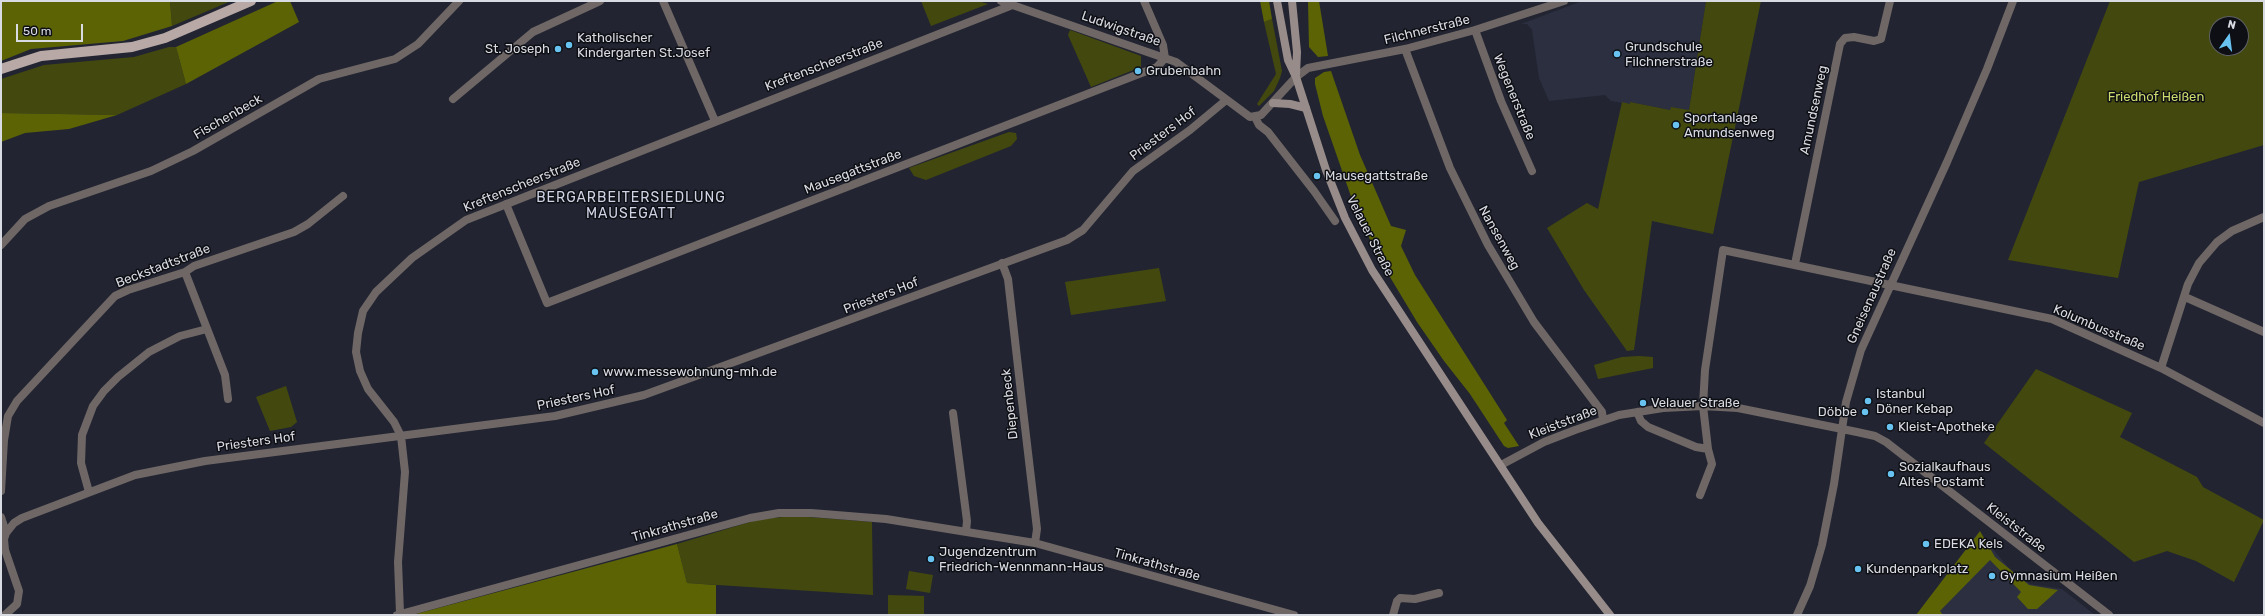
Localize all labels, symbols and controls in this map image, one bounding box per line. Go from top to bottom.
street label: Ludwigstraße [1079,8,1163,50]
street label: Filchnerstraße [1383,12,1471,48]
scale bar [18,16,85,42]
north arrow [2209,16,2249,56]
text: N [2226,18,2237,32]
text: 50 m [23,24,51,38]
place label: Katholischer Kindergarten St.Josef [577,30,710,61]
street label: Kreftenscheerstraße [763,35,885,95]
place label: Grundschule Filchnerstraße [1625,39,1713,70]
marker: Katholischer Kindergarten St.Josef [564,40,574,50]
place label: St. Joseph [485,41,550,57]
marker: St. Joseph [553,44,563,54]
marker: Grundschule Filchnerstraße [1612,49,1622,59]
street label: Wegenerstraße [1490,52,1538,142]
place label: Grubenbahn [1146,63,1221,79]
street label: Amundsenweg [1797,64,1831,156]
marker: Grubenbahn [1133,66,1143,76]
park label: Friedhof Heißen [2108,89,2204,105]
street label: Fischenbeck [191,91,265,143]
street label: Priesters Hof [1127,104,1199,164]
place label: Sportanlage Amundsenweg [1684,110,1775,141]
marker: Sportanlage Amundsenweg [1671,120,1681,130]
street label: Mausegattstraße [802,146,904,198]
street label: Kreftenscheerstraße [461,154,583,216]
place label: Mausegattstraße [1325,168,1428,184]
marker: Mausegattstraße [1312,171,1322,181]
district label: BERGARBEITERSIEDLUNG MAUSEGATT [536,190,726,222]
street label: Velauer Straße [1343,193,1397,279]
street label: Nansenweg [1475,203,1523,273]
street label: Beckstadtstraße [113,241,213,291]
street label: Gneisenaustraße [1844,246,1900,346]
street label: Priesters Hof [841,275,921,317]
street label: Kolumbusstraße [2051,302,2147,354]
place label: www.messewohnung-mh.de [603,364,777,380]
marker: www.messewohnung-mh.de [590,367,600,377]
street label: Diepenbeck [999,368,1021,440]
street label: Priesters Hof [536,382,616,414]
place label: Istanbul Döner Kebap [1876,386,1953,417]
place label: Velauer Straße [1651,395,1740,411]
marker: Istanbul Döner Kebap [1863,396,1873,406]
marker: Velauer Straße [1638,398,1648,408]
street label: Kleiststraße [1527,403,1599,443]
place label: Döbbe [1818,404,1857,420]
marker: Döbbe [1860,407,1870,417]
place label: Kleist-Apotheke [1898,419,1995,435]
marker: Kleist-Apotheke [1885,422,1895,432]
street label: Priesters Hof [216,429,296,455]
place label: Sozialkaufhaus Altes Postamt [1899,459,1991,490]
marker: Sozialkaufhaus Altes Postamt [1886,469,1896,479]
street label: Kleiststraße [1983,500,2049,556]
street label: Tinkrathstraße [630,506,720,546]
place label: EDEKA Kels [1934,536,2003,552]
marker: EDEKA Kels [1921,539,1931,549]
place label: Jugendzentrum Friedrich-Wennmann-Haus [939,544,1104,575]
street label: Tinkrathstraße [1112,545,1202,585]
marker: Jugendzentrum Friedrich-Wennmann-Haus [926,554,936,564]
place label: Kundenparkplatz [1866,561,1968,577]
marker: Kundenparkplatz [1853,564,1863,574]
place label: Gymnasium Heißen [2000,568,2118,584]
marker: Gymnasium Heißen [1987,571,1997,581]

